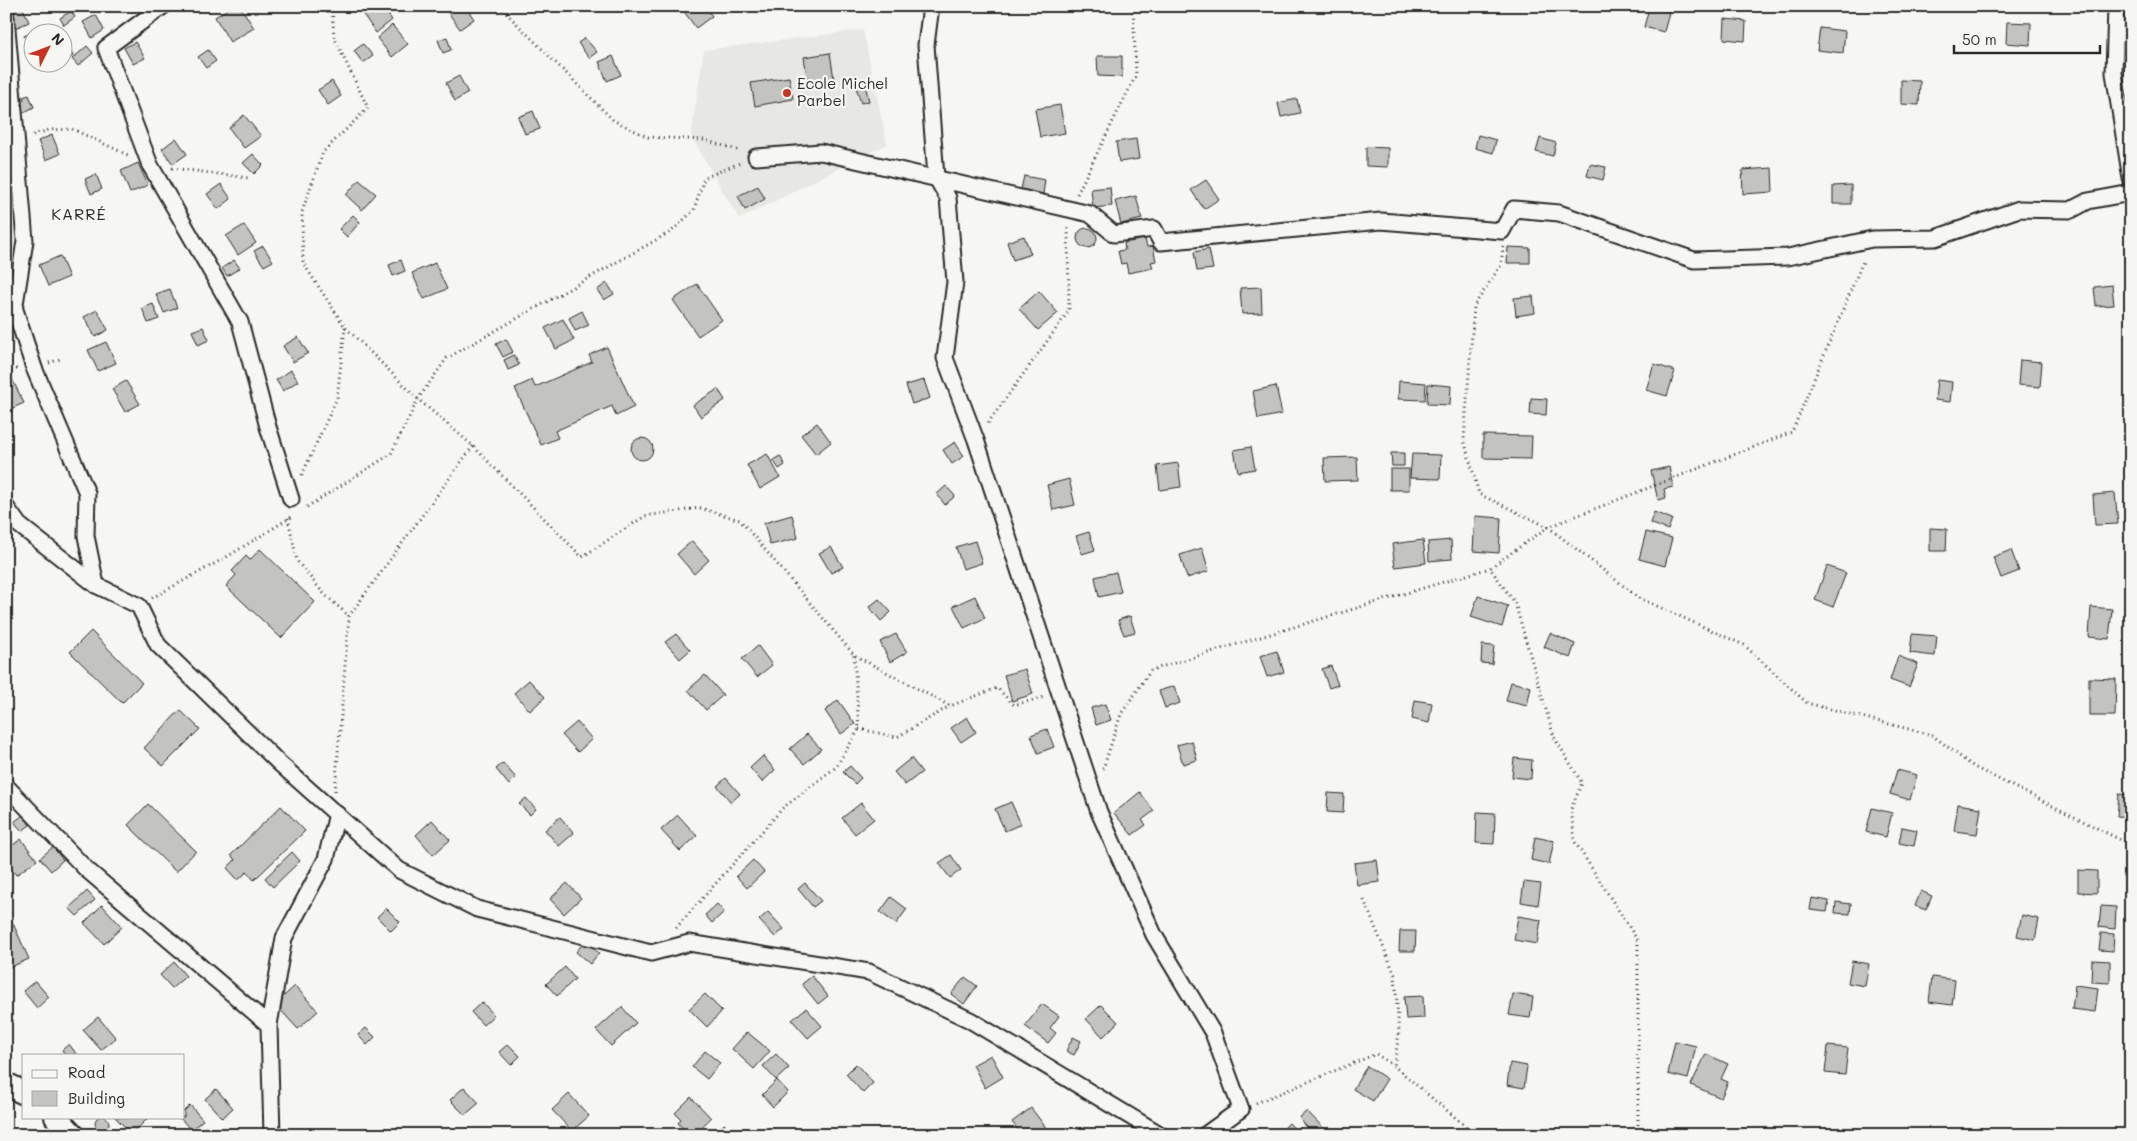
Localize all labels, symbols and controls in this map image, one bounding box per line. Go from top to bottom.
north arrow [22,22,72,72]
scale bar [1954,22,2101,54]
text: N [47,29,69,49]
text: 50 m [1962,29,1997,49]
place label: Ecole Michel Parbel [797,73,888,110]
marker: Ecole Michel Parbel [781,87,793,99]
district label: KARRÉ [51,203,107,224]
legend [22,1054,185,1118]
text: Road [68,1062,105,1082]
text: Building [68,1088,125,1108]

